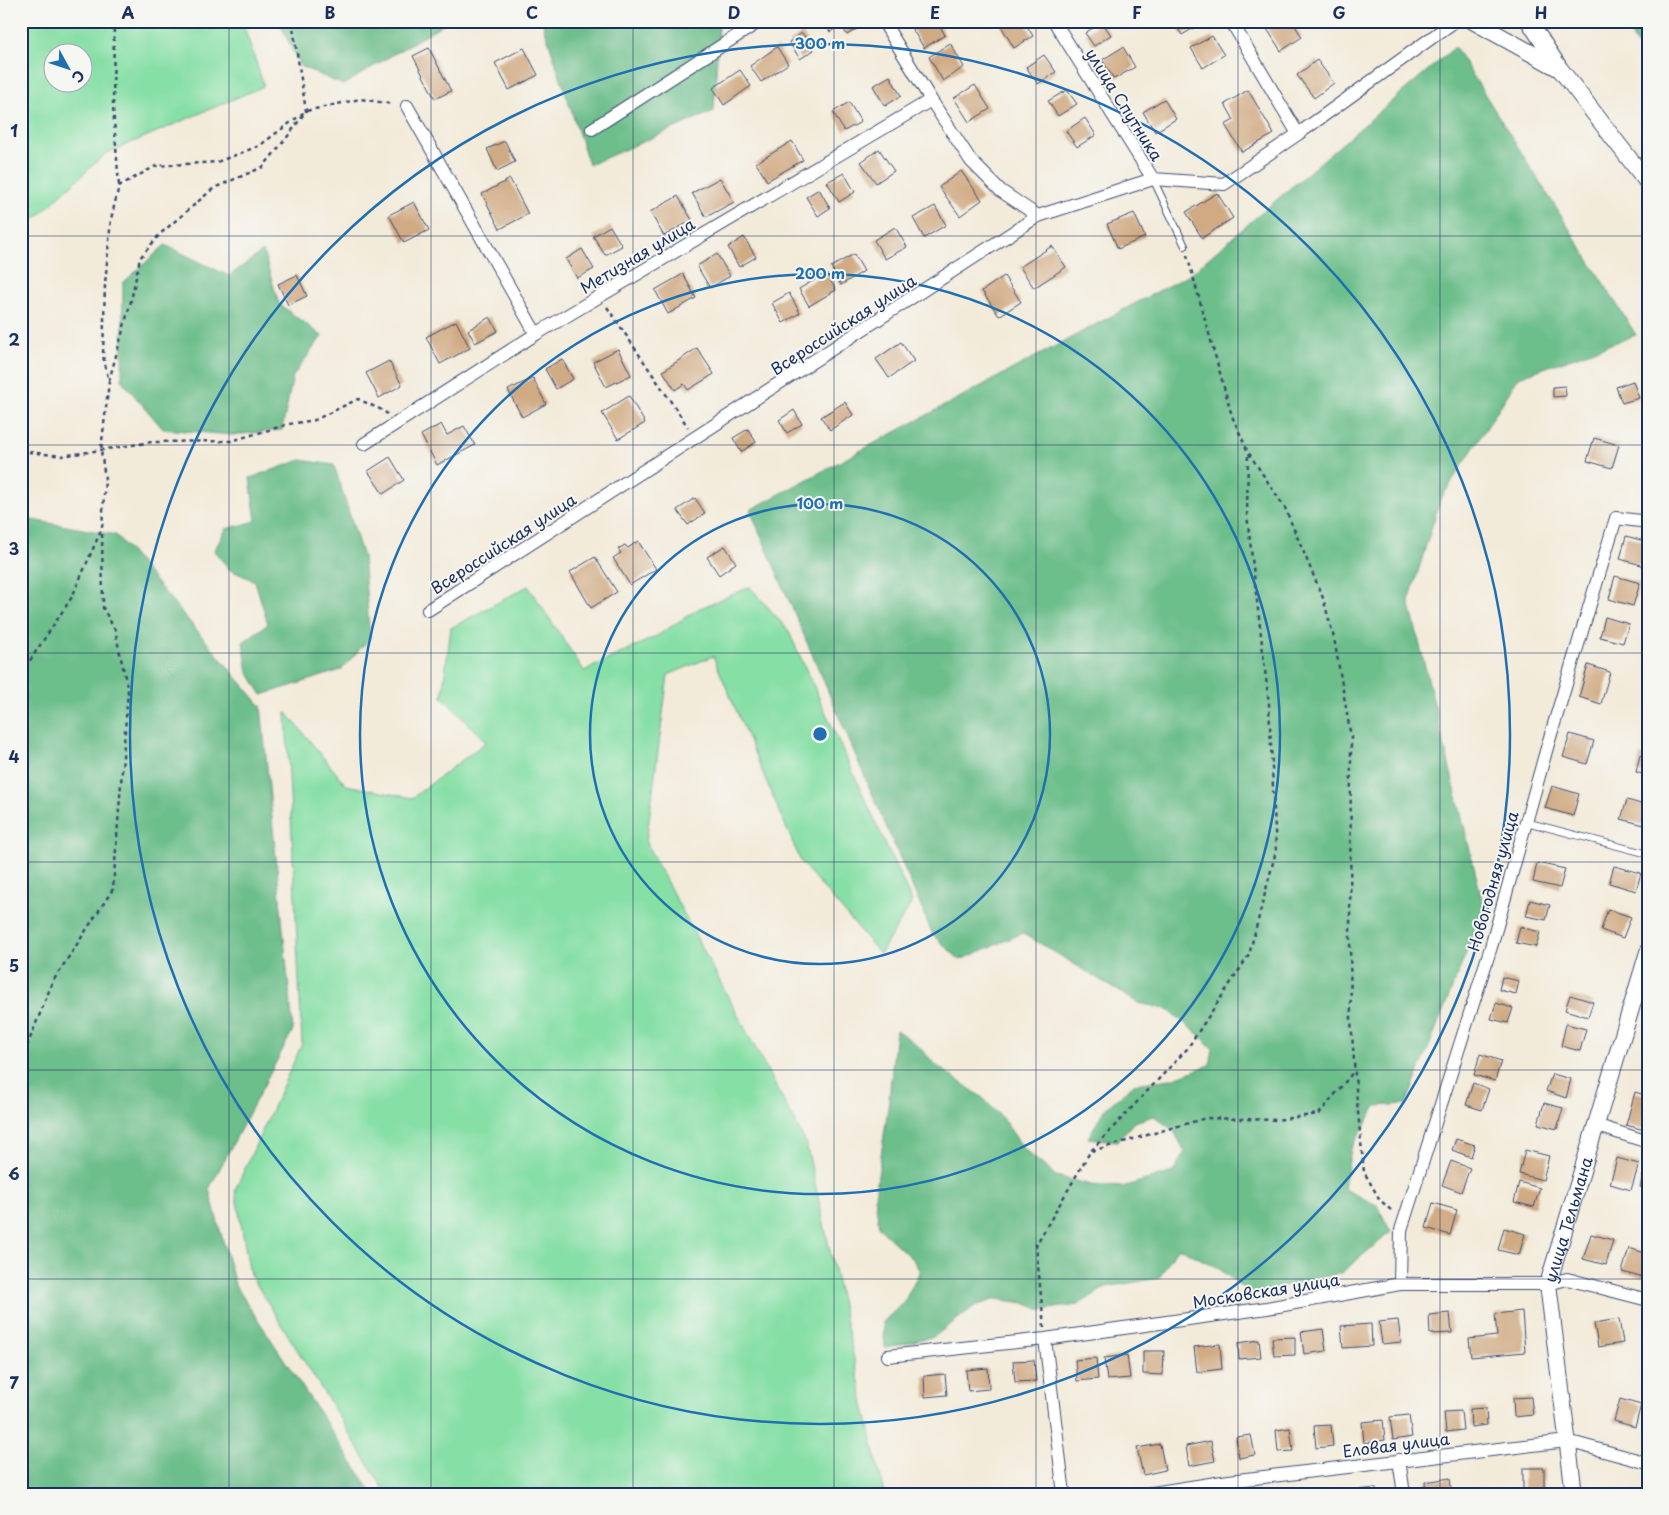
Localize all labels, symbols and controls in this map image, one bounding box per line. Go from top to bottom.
text: A [122,0,135,24]
text: B [325,0,336,24]
text: C [526,0,538,24]
text: D [728,0,740,24]
text: E [930,0,940,24]
text: F [1132,0,1142,24]
text: G [1332,0,1346,24]
text: H [1535,0,1547,24]
text: 300 m [795,31,845,54]
north arrow [42,42,92,92]
street label: улица Спутника [1081,43,1169,165]
text: С [67,66,90,87]
text: 1 [10,118,18,142]
street label: Метизная улица [575,211,699,299]
text: 200 m [795,261,845,284]
street label: Всероссийская улица [765,268,921,380]
text: 2 [8,327,20,351]
street label: Всероссийская улица [425,487,581,599]
text: 100 m [797,491,843,514]
text: 3 [9,536,19,560]
centre of rings [811,725,829,743]
text: 4 [9,744,20,768]
street label: Новогодняя улица [1461,808,1523,954]
text: 5 [9,953,19,977]
street label: улица Тельмана [1537,1154,1598,1285]
text: 6 [8,1161,20,1185]
street label: Московская улица [1191,1267,1341,1313]
text: 7 [9,1370,19,1394]
street label: Еловая улица [1341,1426,1451,1462]

